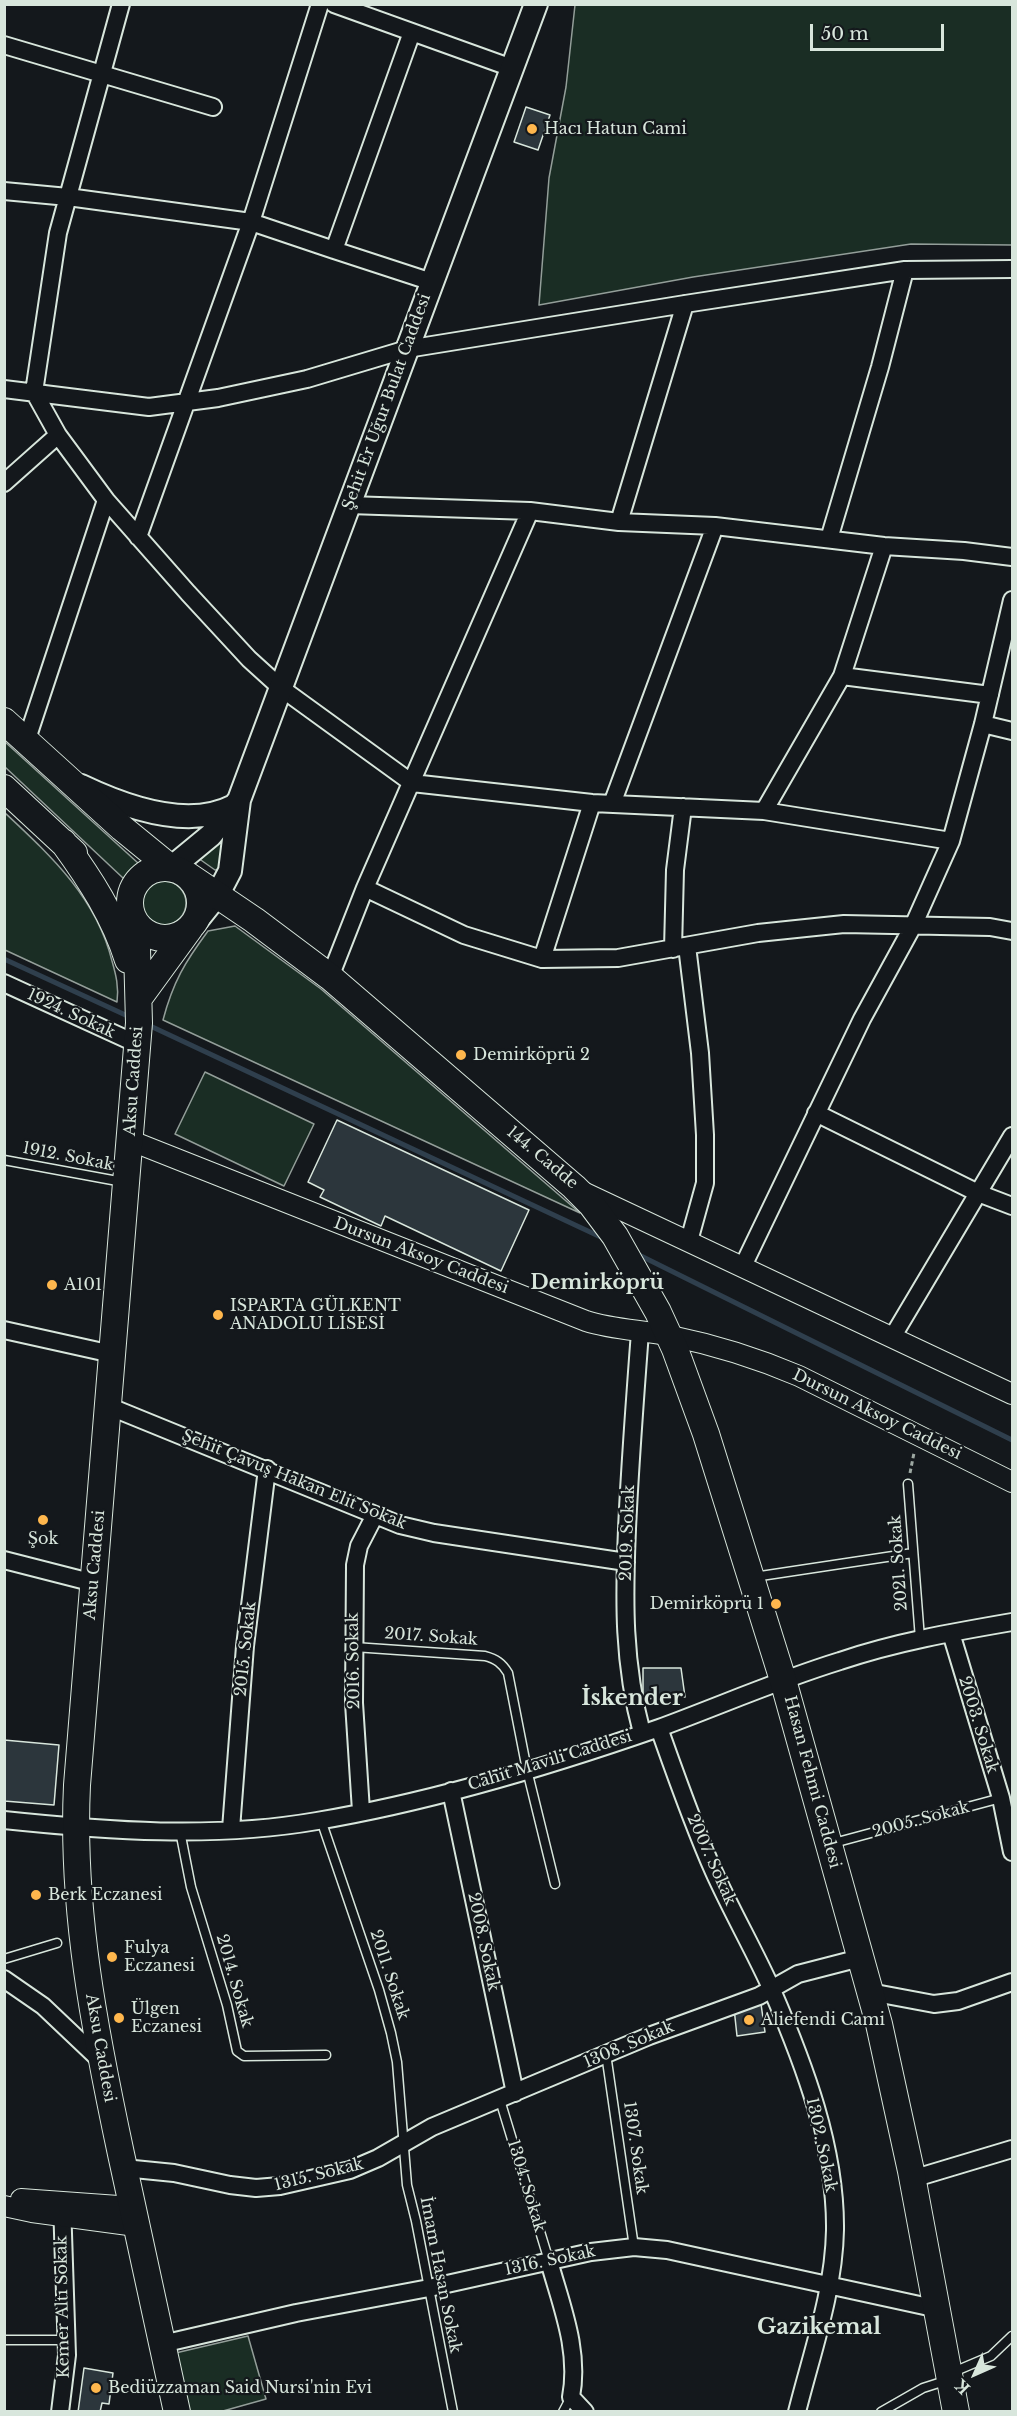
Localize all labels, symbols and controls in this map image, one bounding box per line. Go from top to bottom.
scale bar [813,12,946,50]
text: 50 m [821,23,869,45]
place label: Hacı Hatun Cami [544,119,687,139]
marker: Hacı Hatun Cami [525,122,539,136]
street label: Şehit Er Uğur Bulat Caddesi [339,291,435,513]
street label: 1924. Sokak [24,985,118,1043]
street label: Aksu Caddesi [121,1025,147,1137]
place label: Demirköprü 2 [473,1045,590,1065]
marker: Demirköprü 2 [454,1048,468,1062]
street label: 144. Cadde [502,1123,582,1193]
street label: 1912. Sokak [21,1139,115,1175]
street label: Dursun Aksoy Caddesi [331,1214,511,1298]
district label: Demirköprü [530,1271,664,1295]
place label: A101 [64,1275,102,1295]
marker: A101 [45,1278,59,1292]
place label: ISPARTA GÜLKENT ANADOLU LİSESİ [230,1296,401,1334]
marker: ISPARTA GÜLKENT ANADOLU LİSESİ [211,1308,225,1322]
street label: Dursun Aksoy Caddesi [789,1366,965,1464]
street label: Şehit Çavuş Hakan Elit Sokak [179,1426,409,1534]
street label: 2019. Sokak [617,1484,639,1582]
street label: Aksu Caddesi [81,1509,109,1621]
marker: Şok [36,1513,50,1527]
street label: 2021. Sokak [886,1514,912,1612]
place label: Şok [28,1529,58,1549]
place label: Demirköprü 1 [650,1594,764,1614]
marker: Demirköprü 1 [769,1597,783,1611]
street label: 2015. Sokak [231,1600,261,1698]
street label: 2016. Sokak [344,1612,364,1710]
street label: 2017. Sokak [384,1624,478,1650]
street label: 2003. Sokak [954,1674,1002,1776]
district label: İskender [581,1686,683,1712]
street label: Hasan Fehmi Caddesi [780,1694,844,1870]
street label: Cahit Mavili Caddesi [466,1727,634,1795]
street label: 2005. Sokak [870,1798,972,1842]
street label: 2007. Sokak [682,1811,740,1909]
place label: Berk Eczanesi [48,1885,162,1905]
marker: Berk Eczanesi [29,1888,43,1902]
street label: 2008. Sokak [463,1891,503,1993]
street label: 2011. Sokak [365,1927,413,2023]
street label: 2014. Sokak [212,1932,256,2030]
place label: Fulya Eczanesi [124,1938,195,1976]
marker: Fulya Eczanesi [105,1950,119,1964]
street label: Aksu Caddesi [81,1992,119,2104]
place label: Ülgen Eczanesi [131,1999,202,2037]
place label: Aliefendi Cami [761,2010,885,2030]
marker: Ülgen Eczanesi [112,2011,126,2025]
marker: Aliefendi Cami [742,2013,756,2027]
street label: 1308. Sokak [581,2017,677,2073]
street label: 1302. Sokak [802,2096,840,2194]
street label: 1307. Sokak [619,2100,651,2196]
street label: 1304. Sokak [503,2137,549,2235]
street label: 1315. Sokak [272,2155,366,2195]
street label: İmam Hasan Sokak [415,2195,465,2355]
street label: Kemer Altı Sokak [52,2235,74,2379]
street label: 1316. Sokak [503,2242,597,2280]
district label: Gazikemal [757,2315,881,2341]
north arrow [945,2344,1005,2404]
text: K [951,2375,974,2398]
place label: Bediüzzaman Said Nursi'nin Evi [108,2378,372,2398]
marker: Bediüzzaman Said Nursi'nin Evi [89,2381,103,2395]

